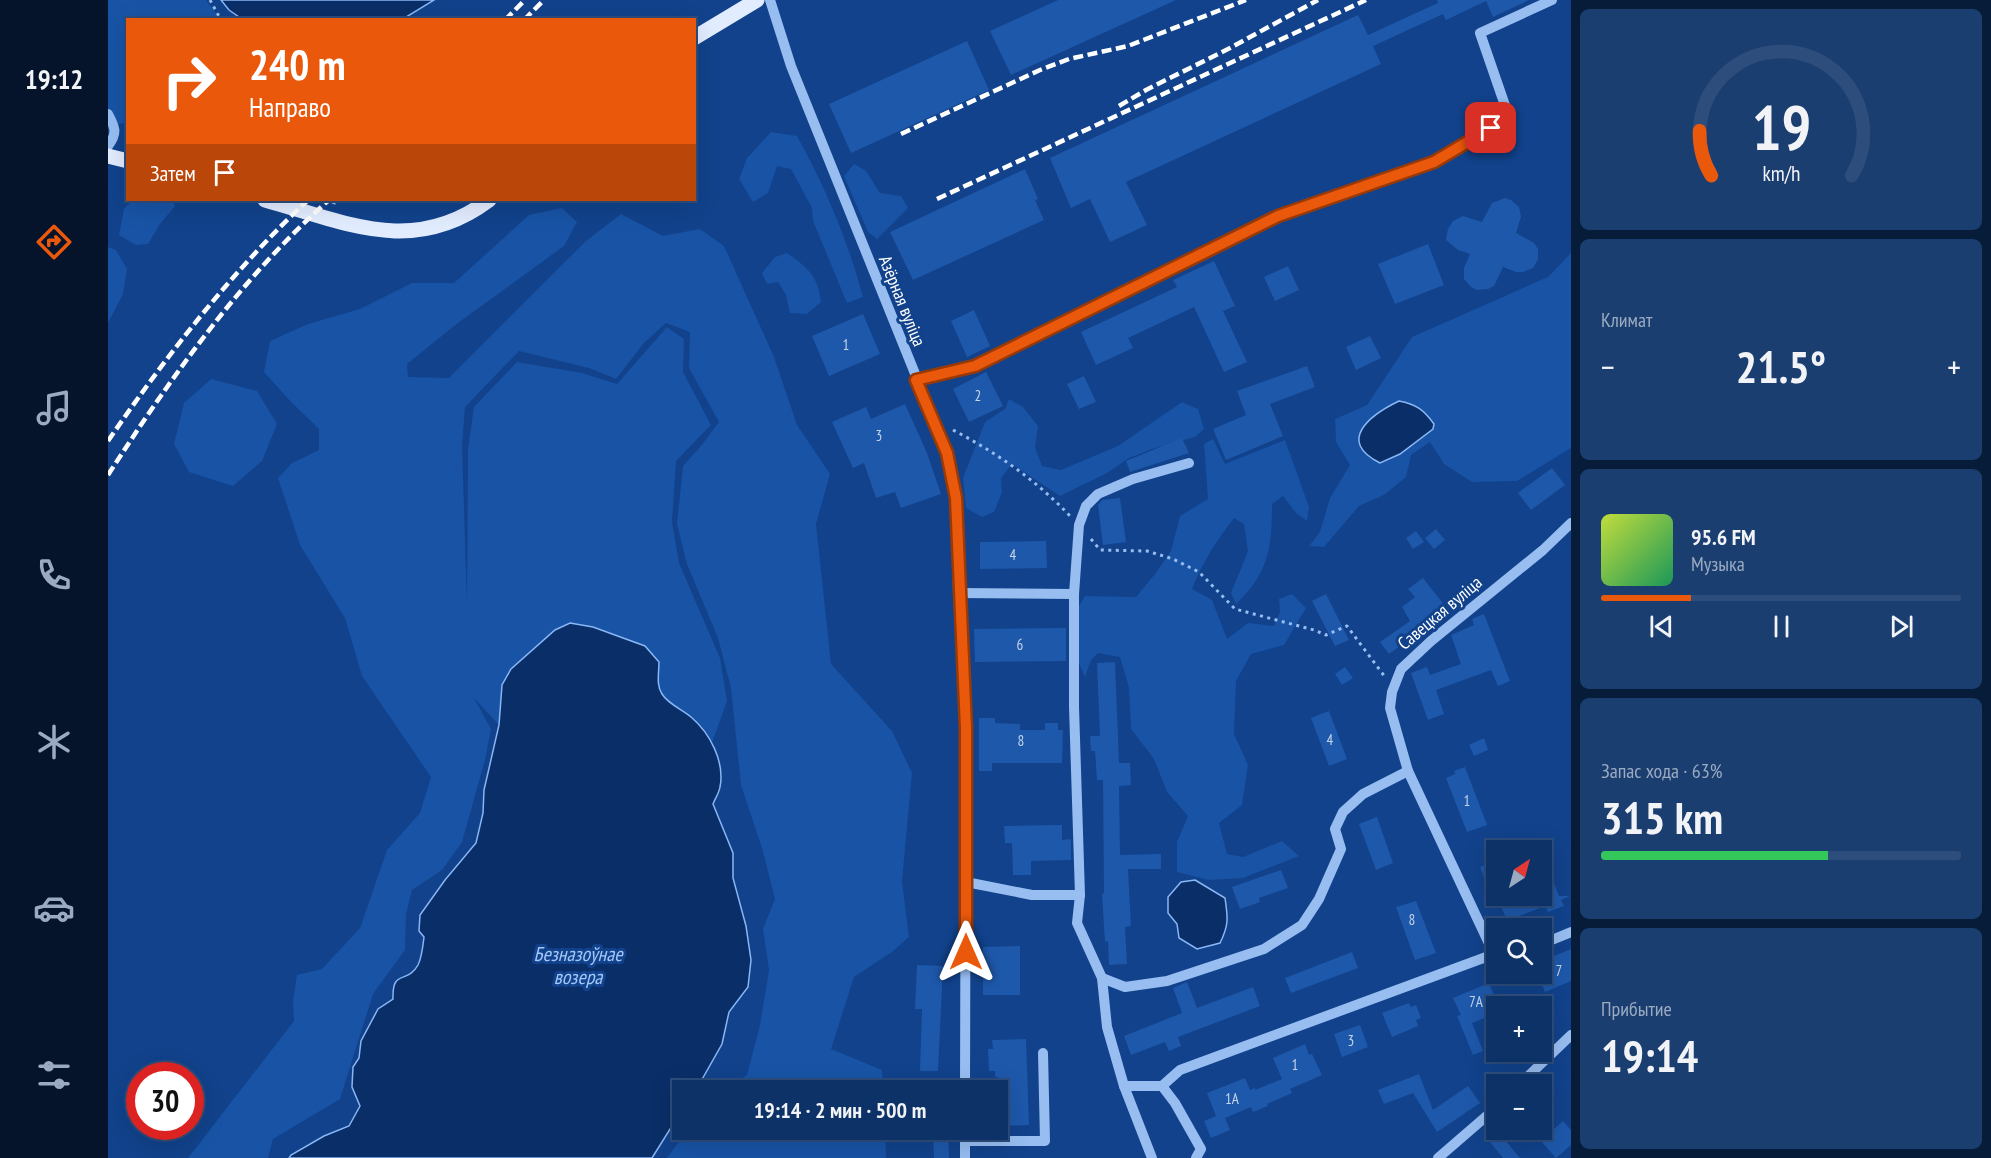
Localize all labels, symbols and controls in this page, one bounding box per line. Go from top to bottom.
text: 240 m [249,37,346,92]
icon: right [150,42,228,120]
text: 19:12 [25,62,83,96]
text: 19 [1751,87,1811,168]
text: Направо [249,90,331,124]
pin [1465,102,1516,153]
icon: arrive [1474,111,1507,144]
icon: arrive [208,156,241,189]
text: Затем [150,159,196,187]
text: km/h [1762,160,1800,188]
icon: directions [33,221,75,263]
street label: Азёрная вуліца [874,252,931,350]
text: Климат [1601,307,1652,333]
house number: 1 [843,335,849,354]
text: 21.5° [1736,337,1826,395]
text: − [1601,345,1615,388]
text: + [1947,345,1961,388]
house number: 2 [975,386,981,405]
icon: music [33,387,75,429]
house number: 3 [876,426,882,445]
text: 95.6 FM [1691,523,1756,551]
house number: 4 [1010,545,1017,564]
text: Музыка [1691,551,1745,577]
icon: phone [33,554,75,596]
street label: Савецкая вуліца [1393,571,1487,655]
icon: previous [1645,610,1678,643]
icon: pause [1765,610,1798,643]
icon: next [1885,610,1918,643]
house number: 6 [1017,635,1024,654]
icon: climate [33,721,75,763]
house number: 4 [1327,730,1334,749]
house number: 8 [1018,731,1024,750]
text: Запас хода · 63% [1601,758,1722,784]
text: 315 km [1601,788,1723,846]
house number: 1 [1464,791,1470,810]
north arrow [1486,840,1552,906]
map controls [1486,840,1552,1140]
icon: car [33,887,75,929]
house number: 8 [1409,910,1415,929]
button: search [1486,918,1552,984]
position arrow [934,920,998,984]
water label: Безназоўнае возера [534,941,624,990]
house number: 7 [1556,961,1562,980]
house number: 7А [1469,992,1484,1011]
button: + [1486,996,1552,1062]
text: Прибытие [1601,996,1672,1022]
text: 19:14 [1601,1026,1698,1084]
house number: 3 [1348,1031,1354,1050]
icon: filters [33,1054,75,1096]
house number: 1 [1292,1055,1298,1074]
speed limit sign: 30 [126,1062,204,1140]
button: − [1486,1074,1552,1140]
house number: 1А [1225,1089,1240,1108]
text: 19:14 · 2 мин · 500 m [754,1096,926,1124]

